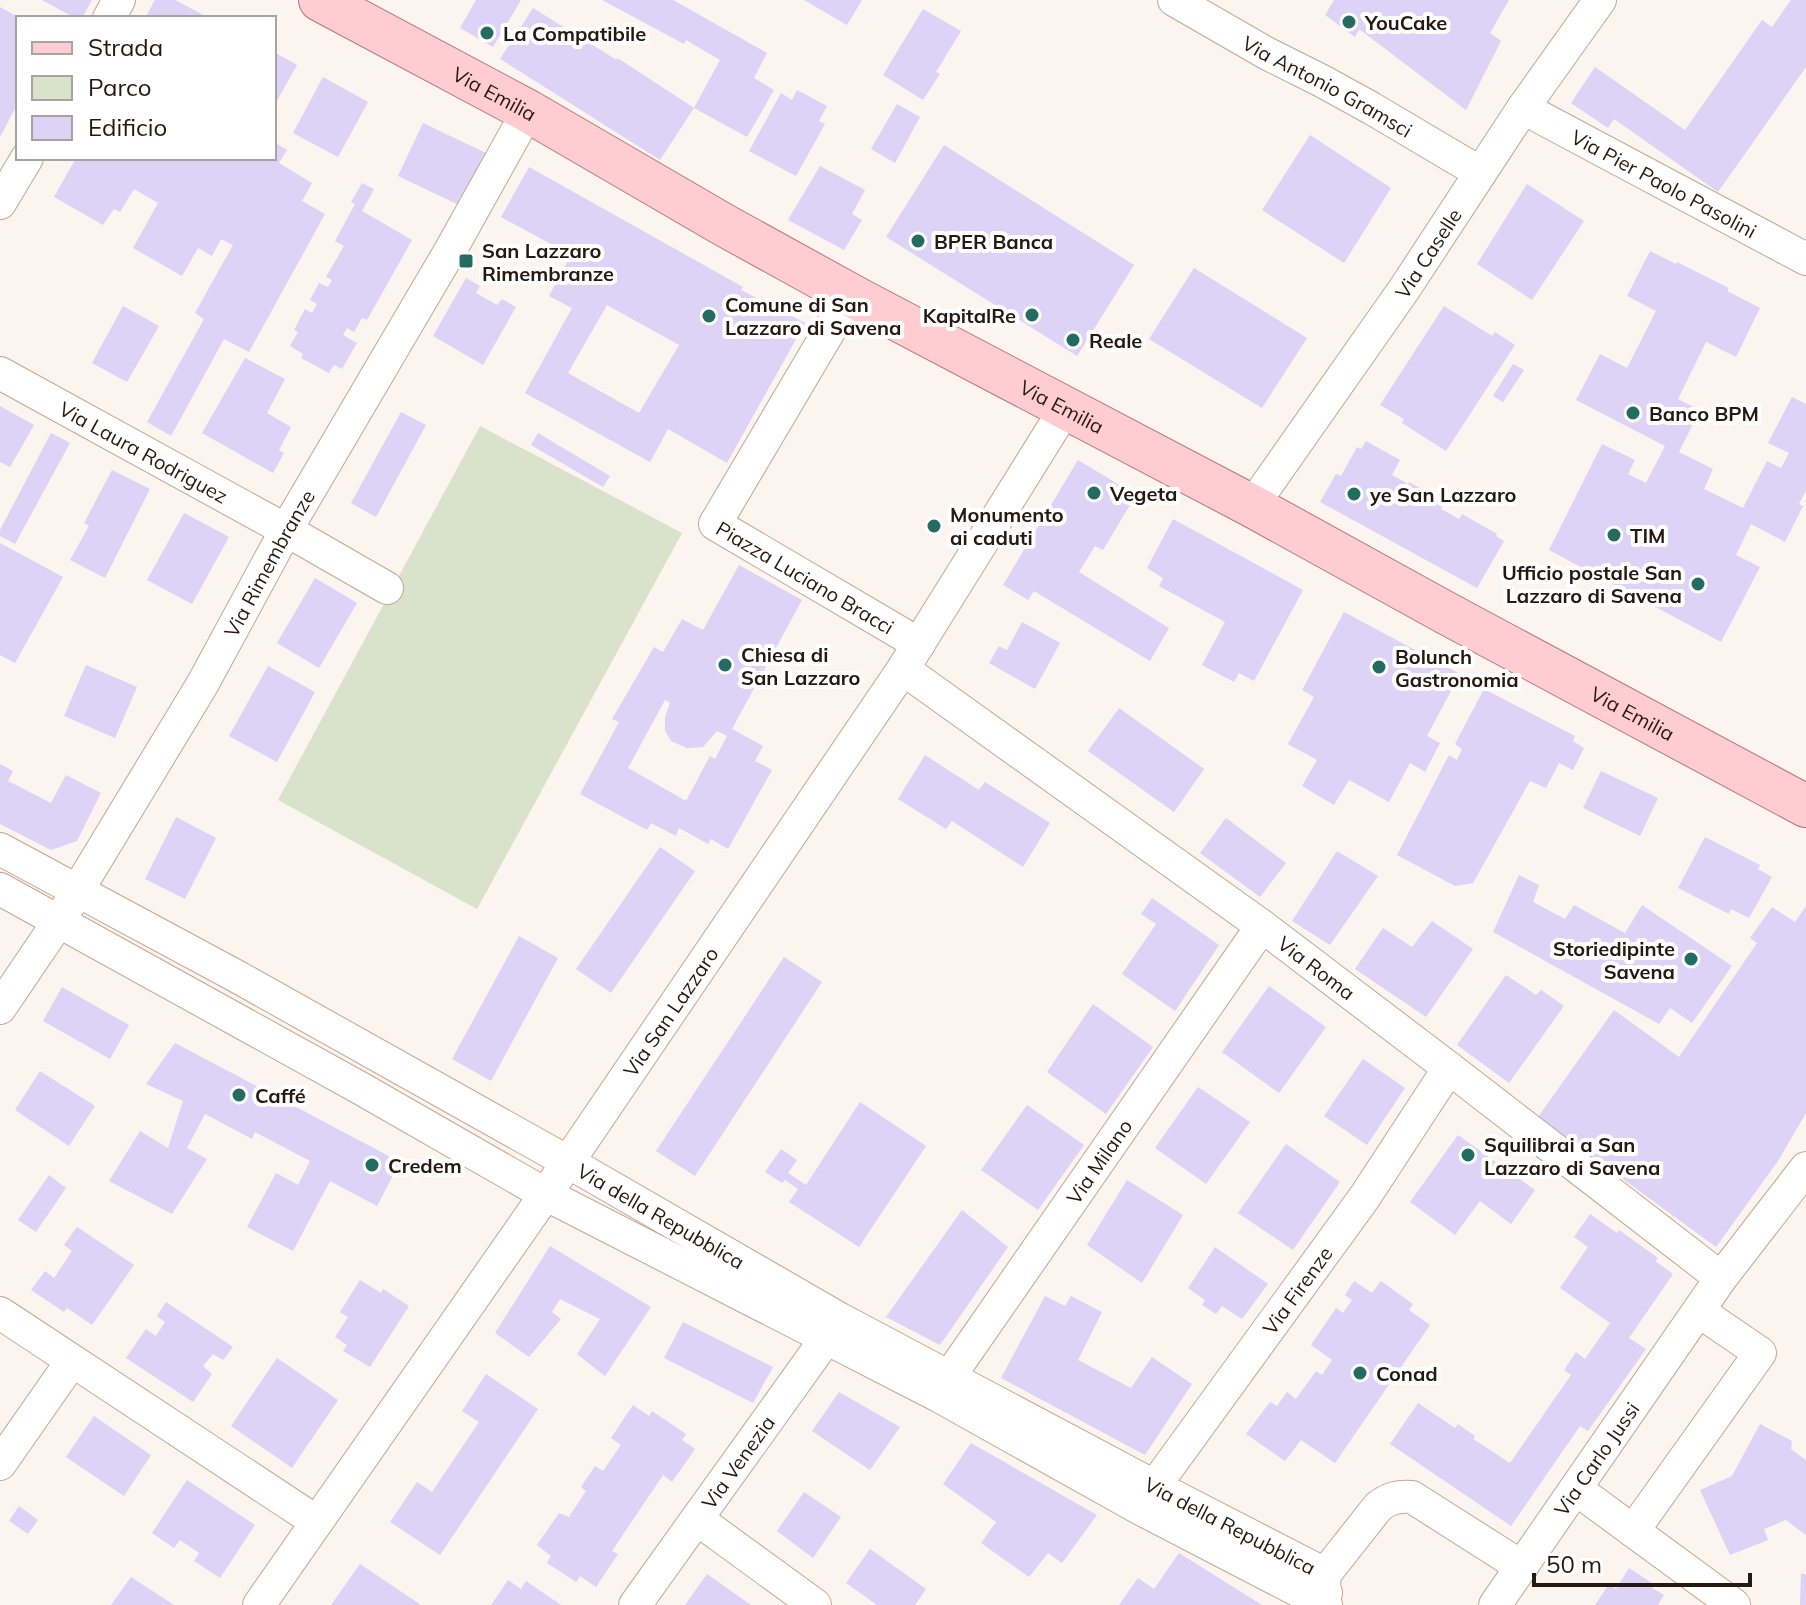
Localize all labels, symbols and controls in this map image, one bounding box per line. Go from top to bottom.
place label: YouCake [1364,10,1447,35]
marker: YouCake [1340,13,1358,31]
legend [16,16,276,160]
place label: La Compatibile [503,21,646,46]
marker: La Compatibile [478,24,496,42]
street label: Via Antonio Gramsci [1238,30,1417,142]
text: Strada [88,32,163,62]
street label: Via Emilia [448,61,541,126]
text: Parco [88,72,151,102]
text: Edificio [88,112,167,142]
street label: Via Pier Paolo Pasolini [1567,124,1761,243]
street label: Via Caselle [1389,203,1466,303]
place label: BPER Banca [934,229,1053,254]
marker: BPER Banca [909,232,927,250]
place label: San Lazzaro Rimembranze [482,238,614,286]
marker: San Lazzaro Rimembranze [457,252,475,270]
place label: Comune di San Lazzaro di Savena [725,292,901,340]
place label: KapitalRe [923,303,1016,328]
marker: KapitalRe [1023,306,1041,324]
marker: Comune di San Lazzaro di Savena [700,307,718,325]
place label: Reale [1089,328,1142,353]
marker: Reale [1064,331,1082,349]
street label: Via Emilia [1016,374,1108,439]
street label: Via Laura Rodriguez [55,396,233,508]
place label: Banco BPM [1649,401,1759,426]
marker: Banco BPM [1624,404,1642,422]
place label: Vegeta [1109,481,1177,506]
place label: ye San Lazzaro [1369,482,1517,507]
marker: Vegeta [1085,484,1103,502]
street label: Via Rimembranze [218,485,320,641]
marker: ye San Lazzaro [1345,485,1363,503]
place label: Monumento ai caduti [950,502,1064,550]
street label: Piazza Luciano Bracci [712,515,899,639]
marker: Monumento ai caduti [925,517,943,535]
place label: TIM [1630,523,1665,548]
marker: TIM [1605,526,1623,544]
place label: Ufficio postale San Lazzaro di Savena [1502,560,1682,608]
marker: Ufficio postale San Lazzaro di Savena [1689,575,1707,593]
place label: Chiesa di San Lazzaro [741,642,860,690]
place label: Bolunch Gastronomia [1395,644,1519,692]
marker: Chiesa di San Lazzaro [716,656,734,674]
marker: Bolunch Gastronomia [1370,658,1388,676]
street label: Via Emilia [1586,680,1679,746]
street label: Via Roma [1273,930,1360,1005]
place label: Storiedipinte Savena [1553,936,1675,984]
street label: Via San Lazzaro [617,942,723,1081]
marker: Storiedipinte Savena [1682,950,1700,968]
place label: Caffé [255,1083,306,1108]
marker: Caffé [230,1086,248,1104]
street label: Via Milano [1061,1114,1137,1209]
place label: Squilibrai a San Lazzaro di Savena [1484,1132,1660,1180]
marker: Squilibrai a San Lazzaro di Savena [1459,1146,1477,1164]
place label: Credem [388,1153,462,1178]
marker: Credem [363,1156,381,1174]
street label: Via della Repubblica [573,1158,749,1274]
street label: Via Firenze [1257,1241,1337,1339]
place label: Conad [1376,1361,1438,1386]
marker: Conad [1351,1364,1369,1382]
street label: Via Carlo Jussi [1548,1397,1644,1520]
street label: Via Venezia [696,1410,780,1514]
street label: Via della Repubblica [1140,1471,1320,1580]
scale bar [1534,1537,1750,1587]
text: 50 m [1546,1549,1602,1579]

